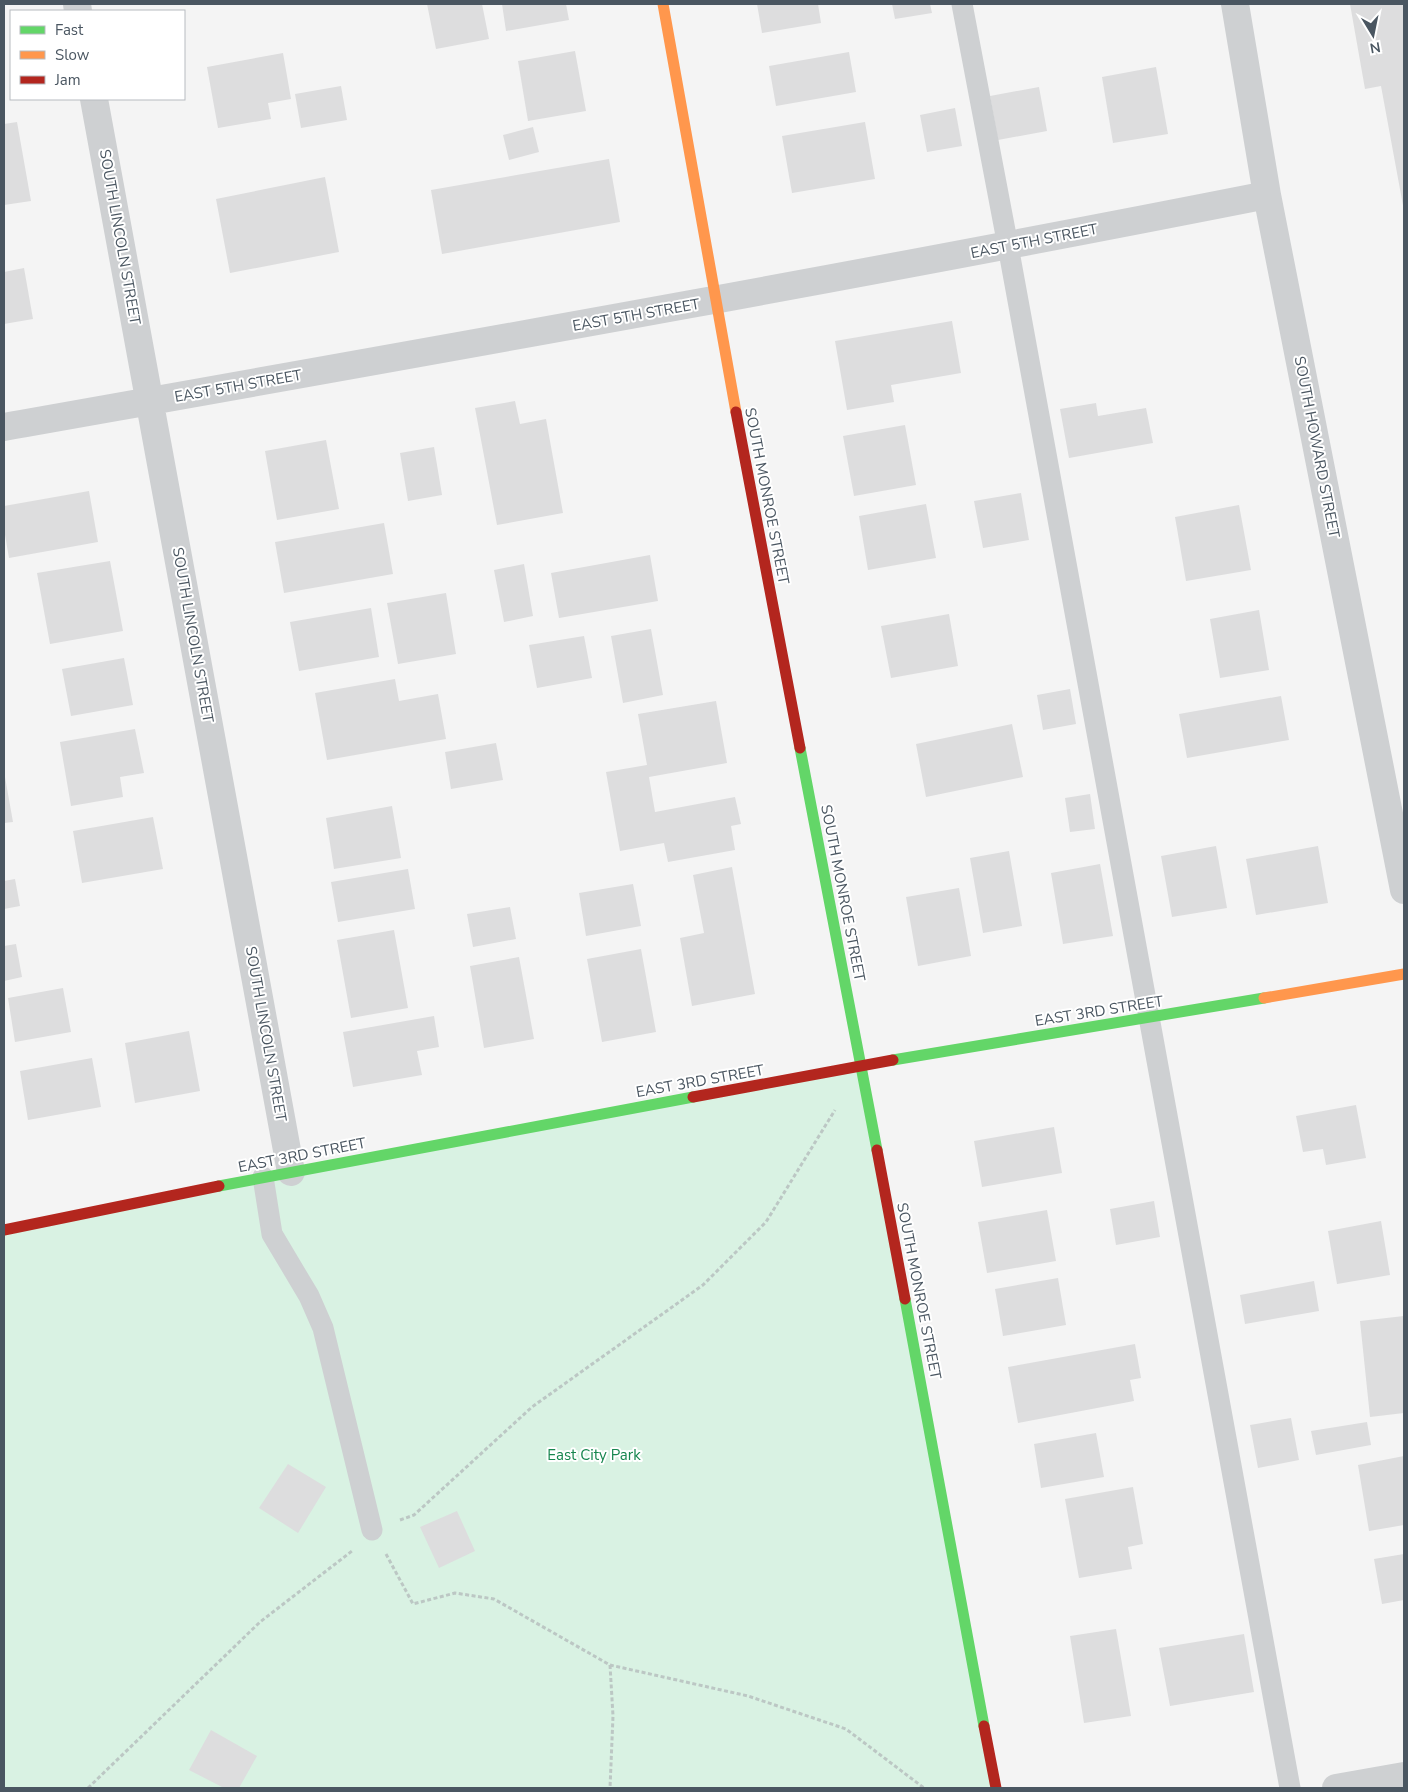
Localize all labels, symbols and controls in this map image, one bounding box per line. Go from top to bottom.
legend [10,10,185,100]
north arrow [1348,10,1398,60]
text: Fast [55,20,84,40]
text: N [1368,37,1382,58]
text: Slow [55,45,90,65]
text: Jam [54,70,81,90]
street label: SOUTH LINCOLN STREET [95,148,145,326]
street label: EAST 5TH STREET [969,219,1099,263]
street label: EAST 5TH STREET [571,294,701,336]
street label: SOUTH HOWARD STREET [1290,354,1344,540]
street label: EAST 5TH STREET [173,365,303,407]
street label: SOUTH MONROE STREET [740,406,794,586]
street label: SOUTH LINCOLN STREET [168,546,218,724]
street label: SOUTH MONROE STREET [816,803,870,983]
street label: SOUTH LINCOLN STREET [241,945,291,1123]
street label: EAST 3RD STREET [1033,991,1165,1031]
street label: EAST 3RD STREET [634,1060,766,1102]
street label: EAST 3RD STREET [236,1133,368,1177]
street label: SOUTH MONROE STREET [892,1201,946,1381]
park label: East City Park [547,1445,641,1465]

